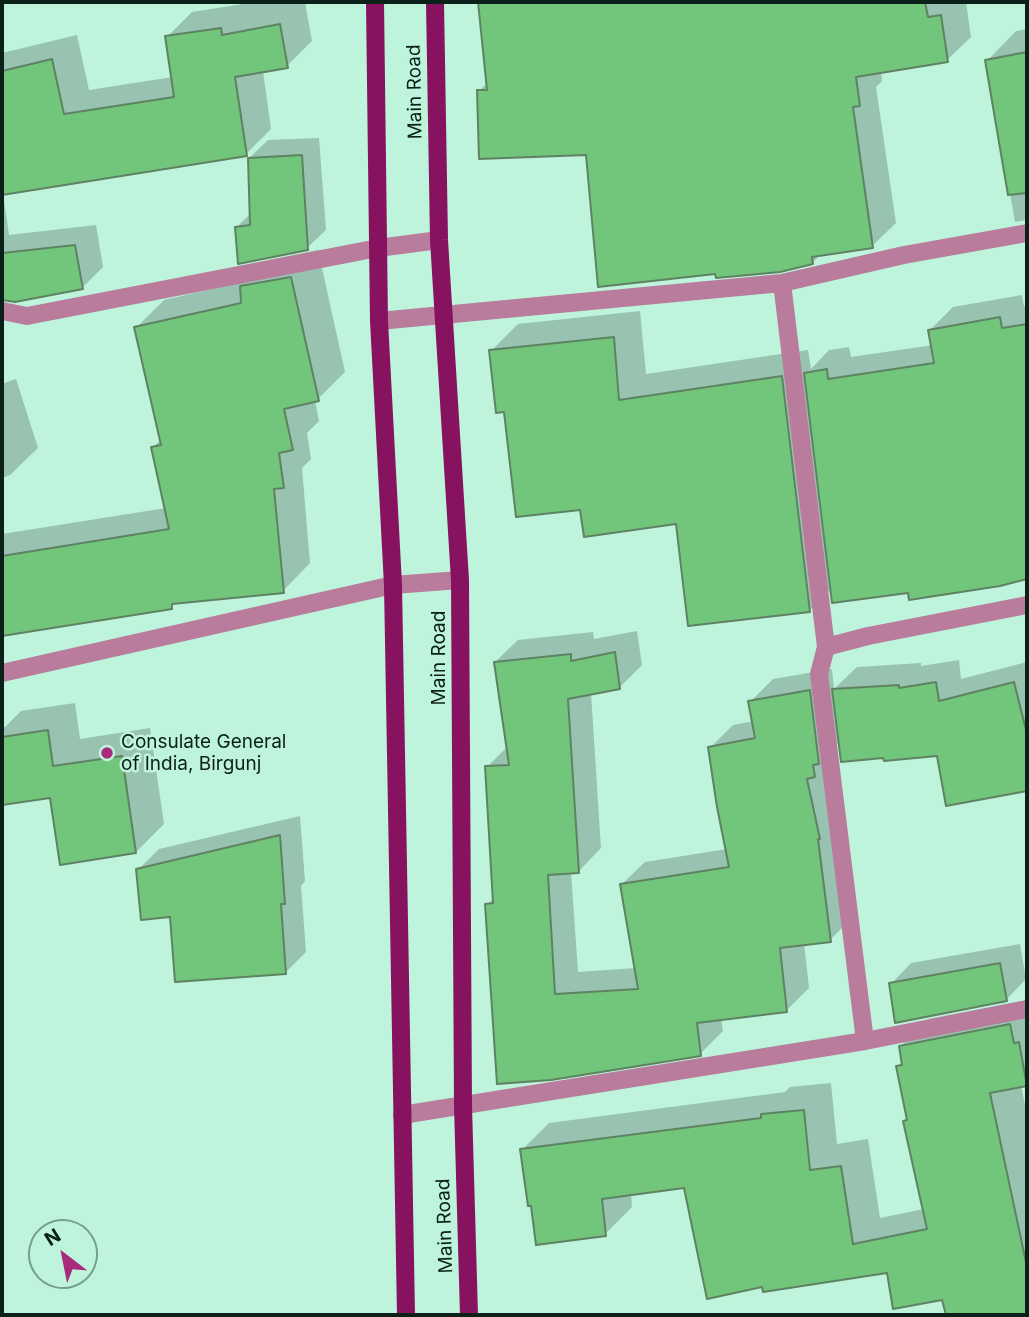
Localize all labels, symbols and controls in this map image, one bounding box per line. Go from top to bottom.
street label: Main Road [403,44,427,140]
street label: Main Road [428,611,450,705]
place label: Consulate General of India, Birgunj [121,731,286,775]
marker: Consulate General of India, Birgunj [99,745,115,761]
street label: Main Road [432,1178,458,1274]
north arrow [28,1219,98,1289]
text: N [40,1224,65,1251]

